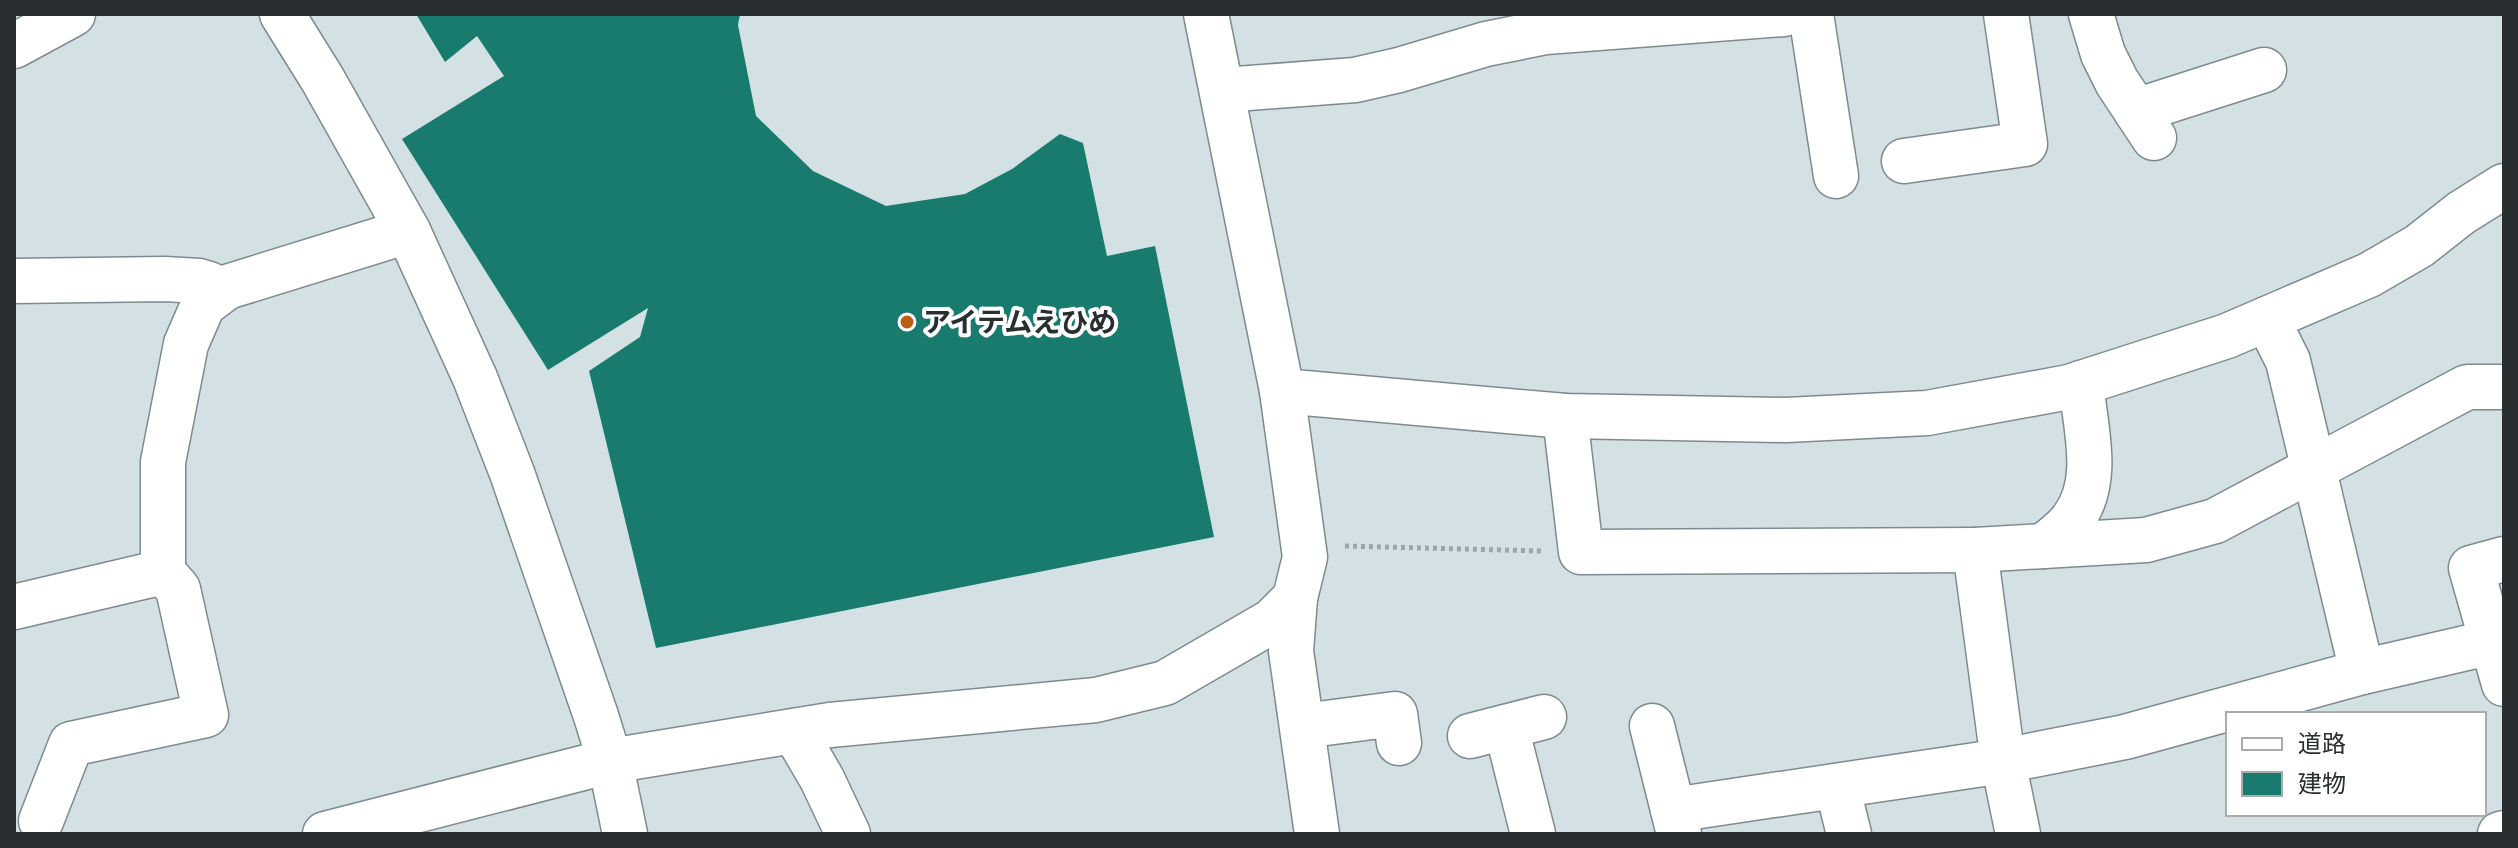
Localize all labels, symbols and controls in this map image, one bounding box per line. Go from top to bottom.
place label: アイテムえひめ [923,306,1116,339]
marker: アイテムえひめ [898,313,916,331]
legend [2226,712,2486,816]
text: 道路 [2298,730,2346,758]
text: 建物 [2298,770,2346,798]

